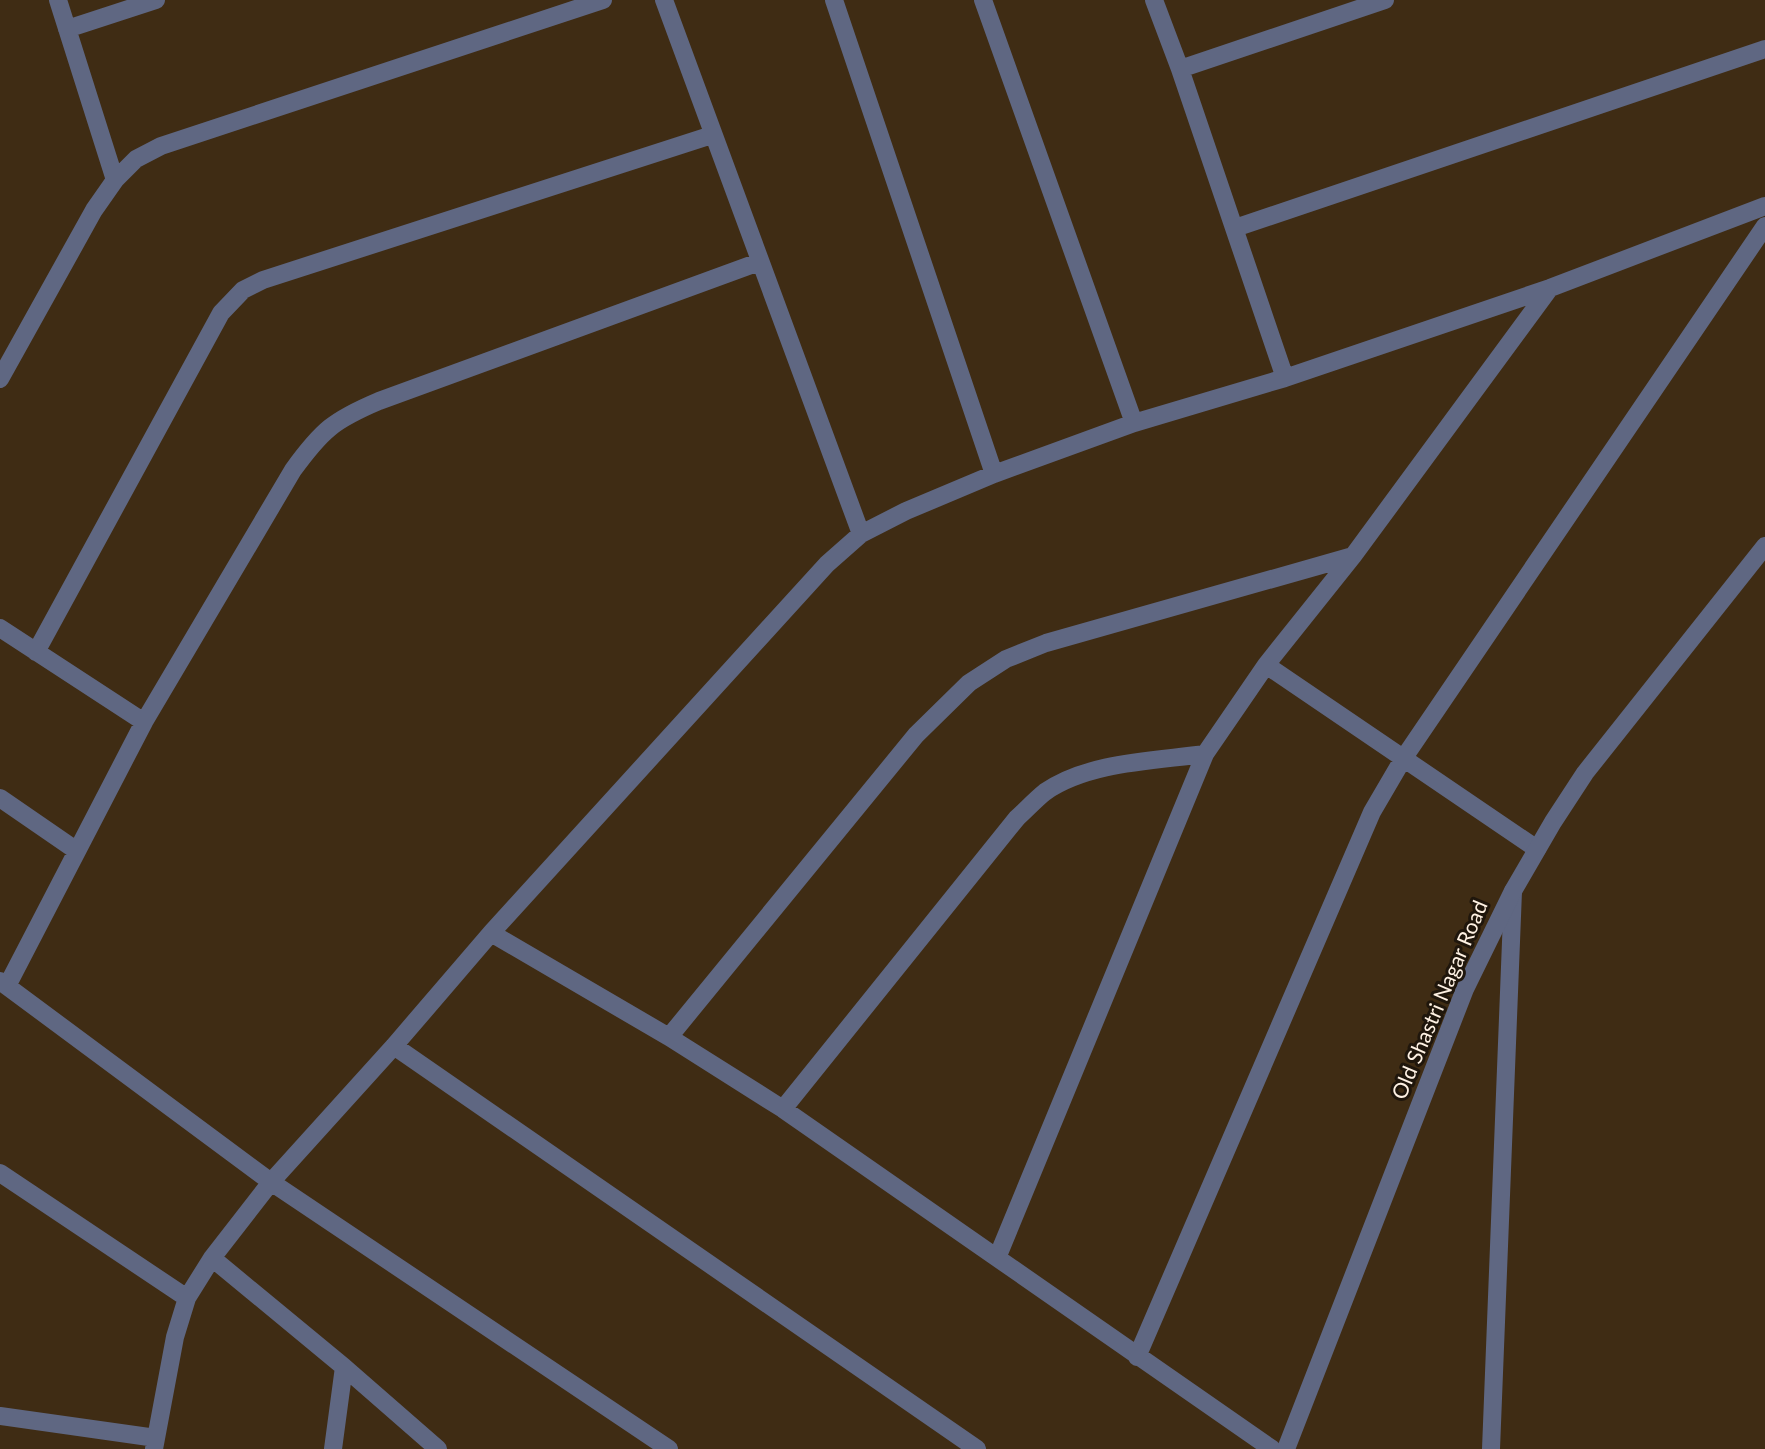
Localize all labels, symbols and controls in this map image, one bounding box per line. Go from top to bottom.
street label: Old Shastri Nagar Road [1385,896,1492,1103]

